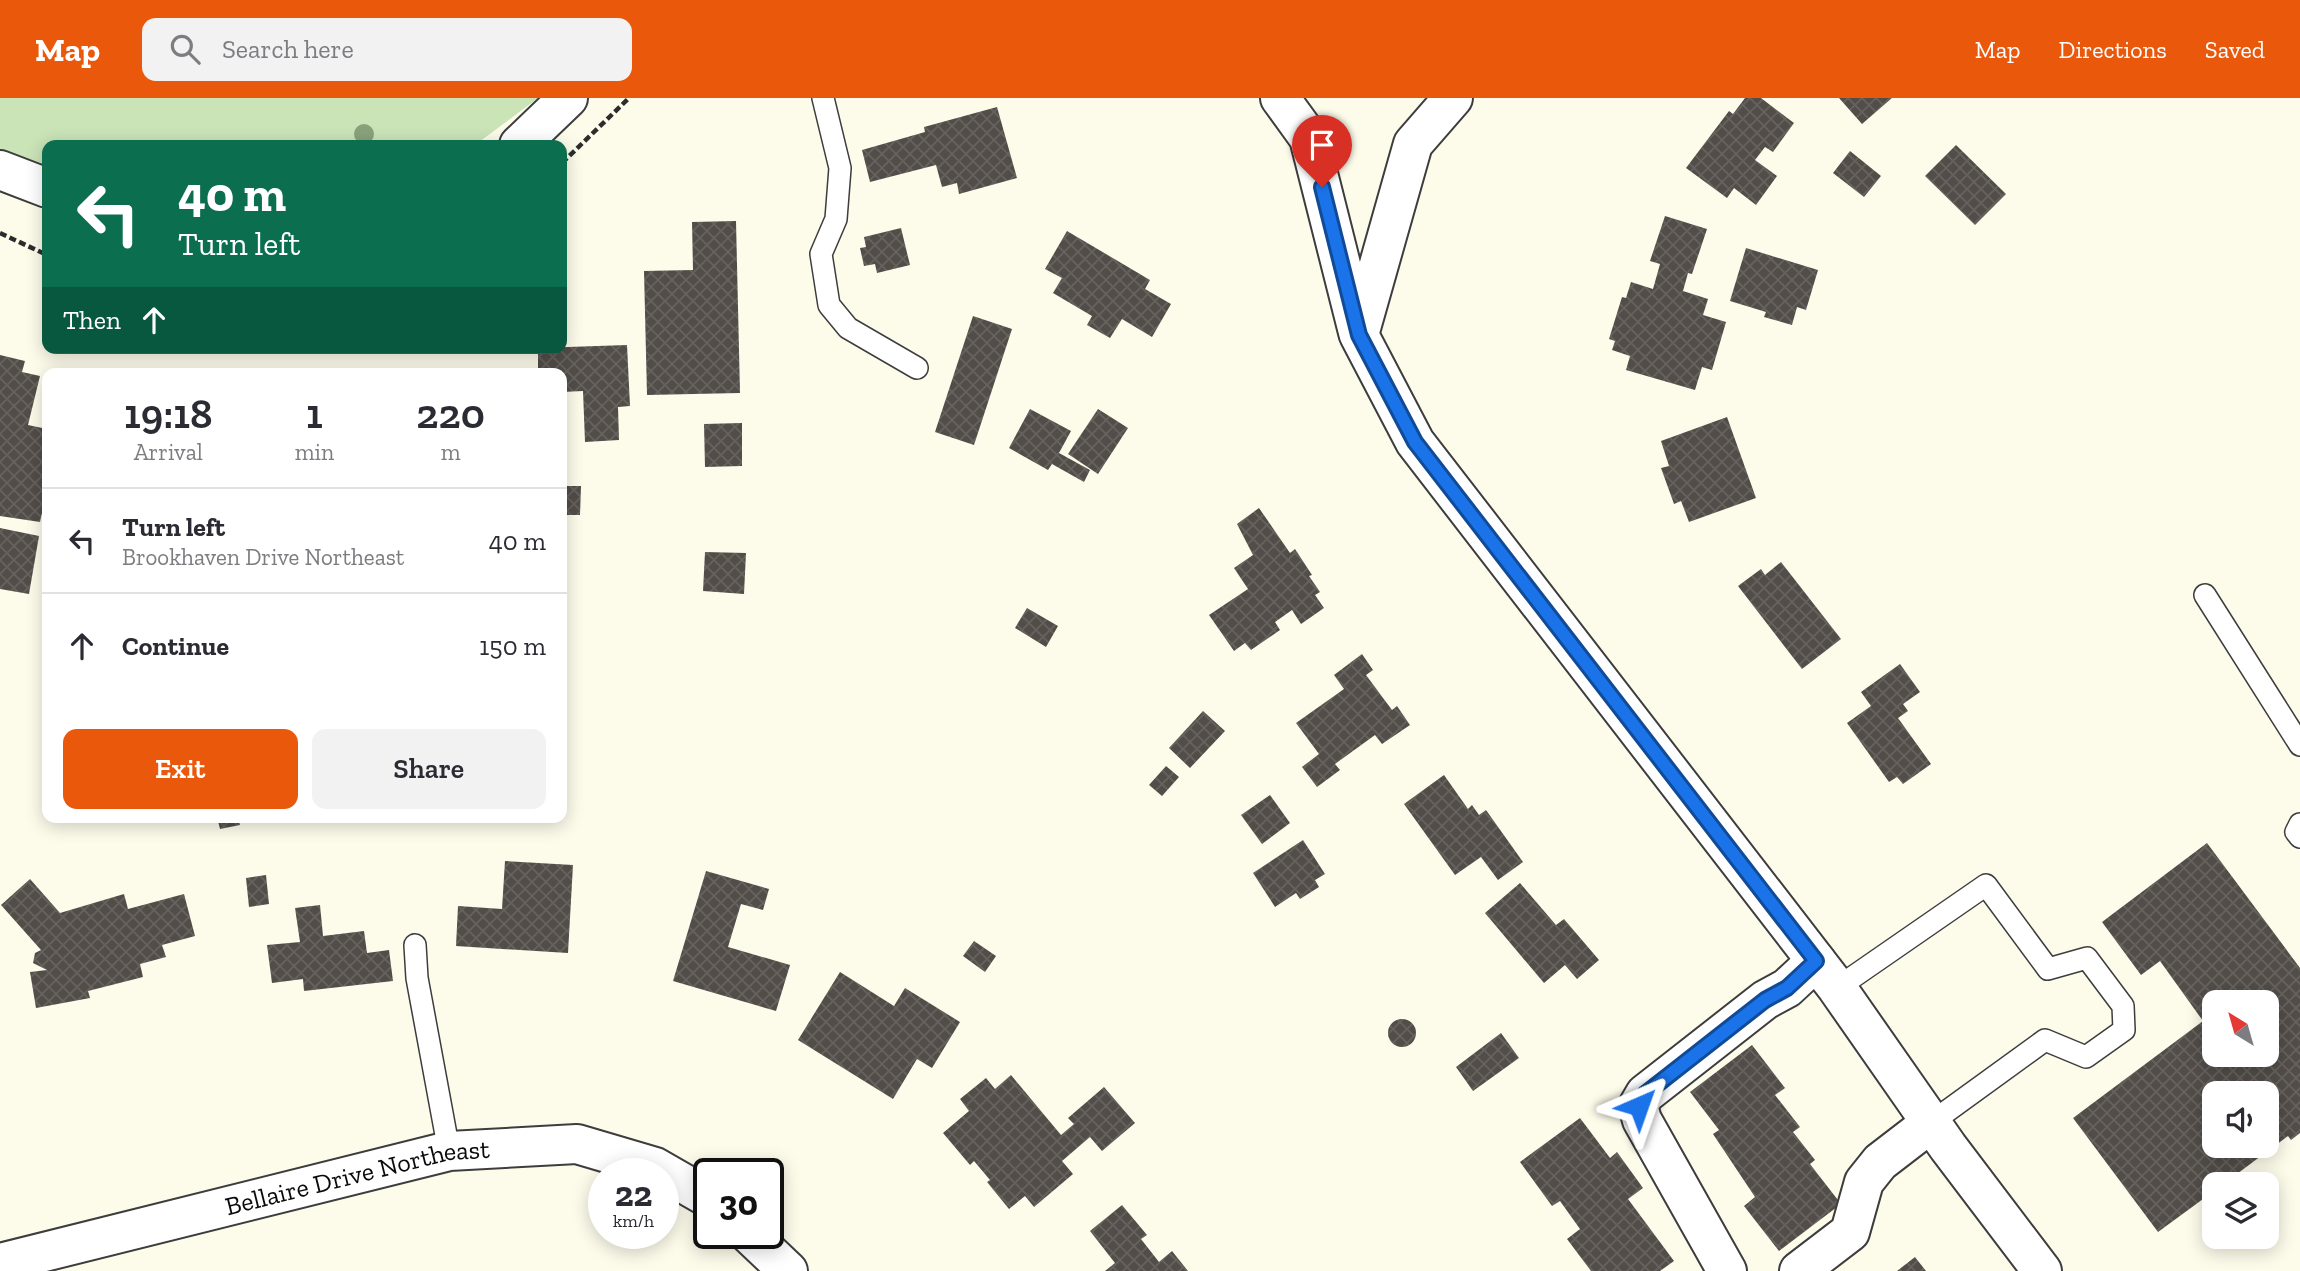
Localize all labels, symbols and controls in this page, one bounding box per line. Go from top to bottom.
search box [142,18,632,81]
text: Map [35,30,100,69]
icon: search [166,30,204,68]
text: Search here [222,33,354,65]
text: Map [1975,35,2021,64]
text: Directions [2059,35,2167,64]
text: Saved [2205,35,2265,64]
pin [1292,115,1352,187]
icon: arrive [1303,126,1341,164]
text: 40 m [178,165,286,224]
icon: left [63,168,154,259]
text: Turn left [178,225,300,263]
icon: ahead [135,301,173,339]
text: Then [63,304,121,336]
text: 19:18 [124,388,213,439]
text: 1 [306,388,323,439]
text: 220 [416,388,485,439]
text: Arrival [134,438,203,466]
text: min [295,438,334,466]
text: m [441,438,461,466]
text: Turn left [122,511,225,543]
icon: left [63,522,101,560]
text: 40 m [489,525,546,557]
text: Brookhaven Drive Northeast [122,543,404,571]
icon: ahead [63,627,101,665]
text: Continue [122,630,229,662]
text: 150 m [479,630,546,662]
button: Exit [63,729,298,809]
button: Share [312,729,546,809]
north arrow [2202,990,2278,1068]
map controls [2202,990,2279,1249]
position arrow [1602,1069,1676,1143]
button: sound [2202,1081,2279,1158]
street label: Bellaire Drive Northeast [222,1133,491,1222]
speed limit sign: 30 [693,1158,784,1249]
button: layers [2202,1172,2279,1249]
text: 22 [615,1173,652,1215]
text: km/h [613,1210,654,1232]

